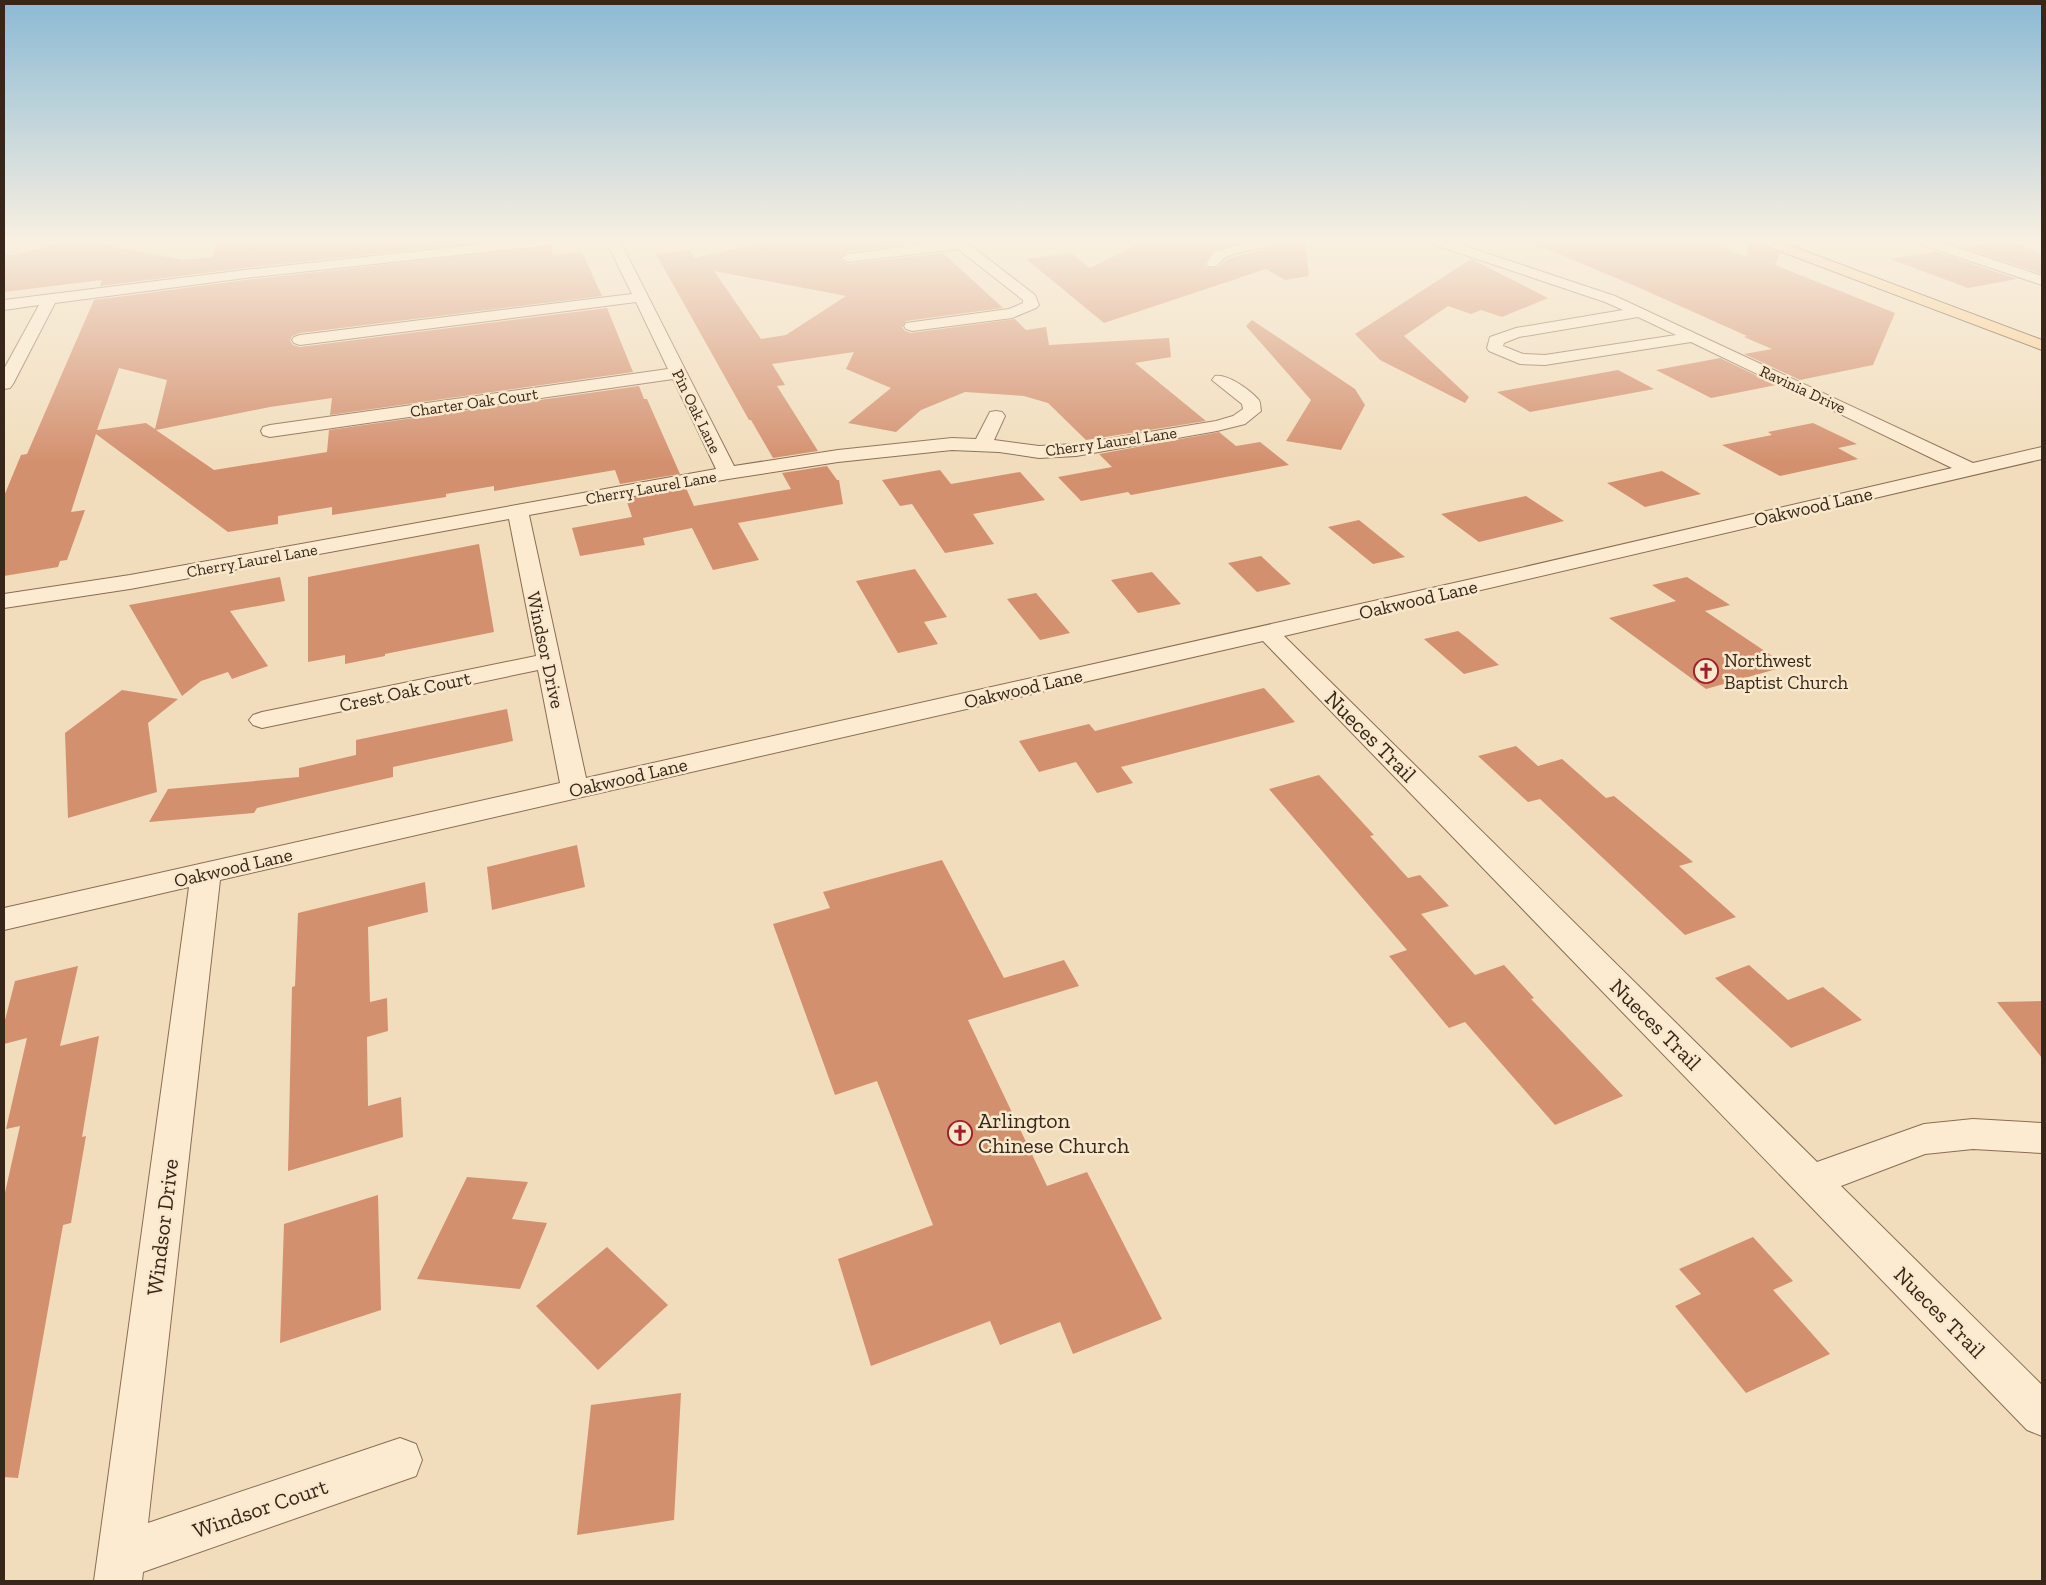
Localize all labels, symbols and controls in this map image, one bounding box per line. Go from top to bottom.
street label: Ravinia Drive [1757,361,1849,418]
street label: Pin Oak Lane [668,366,725,456]
street label: Charter Oak Court [409,384,539,421]
street label: Cherry Laurel Lane [1044,423,1178,460]
street label: Cherry Laurel Lane [584,467,718,508]
street label: Oakwood Lane [1752,482,1875,531]
street label: Cherry Laurel Lane [185,540,319,581]
street label: Oakwood Lane [1357,575,1480,624]
street label: Windsor Drive [522,590,569,711]
place label: Northwest Baptist Church [1724,649,1848,694]
church icon: Northwest Baptist Church [1693,658,1719,684]
street label: Oakwood Lane [962,664,1085,713]
street label: Crest Oak Court [337,666,473,717]
street label: Nueces Trail [1319,685,1422,788]
street label: Oakwood Lane [567,753,690,802]
street label: Oakwood Lane [172,843,295,892]
street label: Nueces Trail [1604,973,1707,1076]
place label: Arlington Chinese Church [978,1107,1130,1159]
church icon: Arlington Chinese Church [947,1120,973,1146]
street label: Windsor Drive [141,1157,184,1297]
street label: Nueces Trail [1888,1261,1991,1364]
street label: Windsor Court [189,1472,332,1544]

